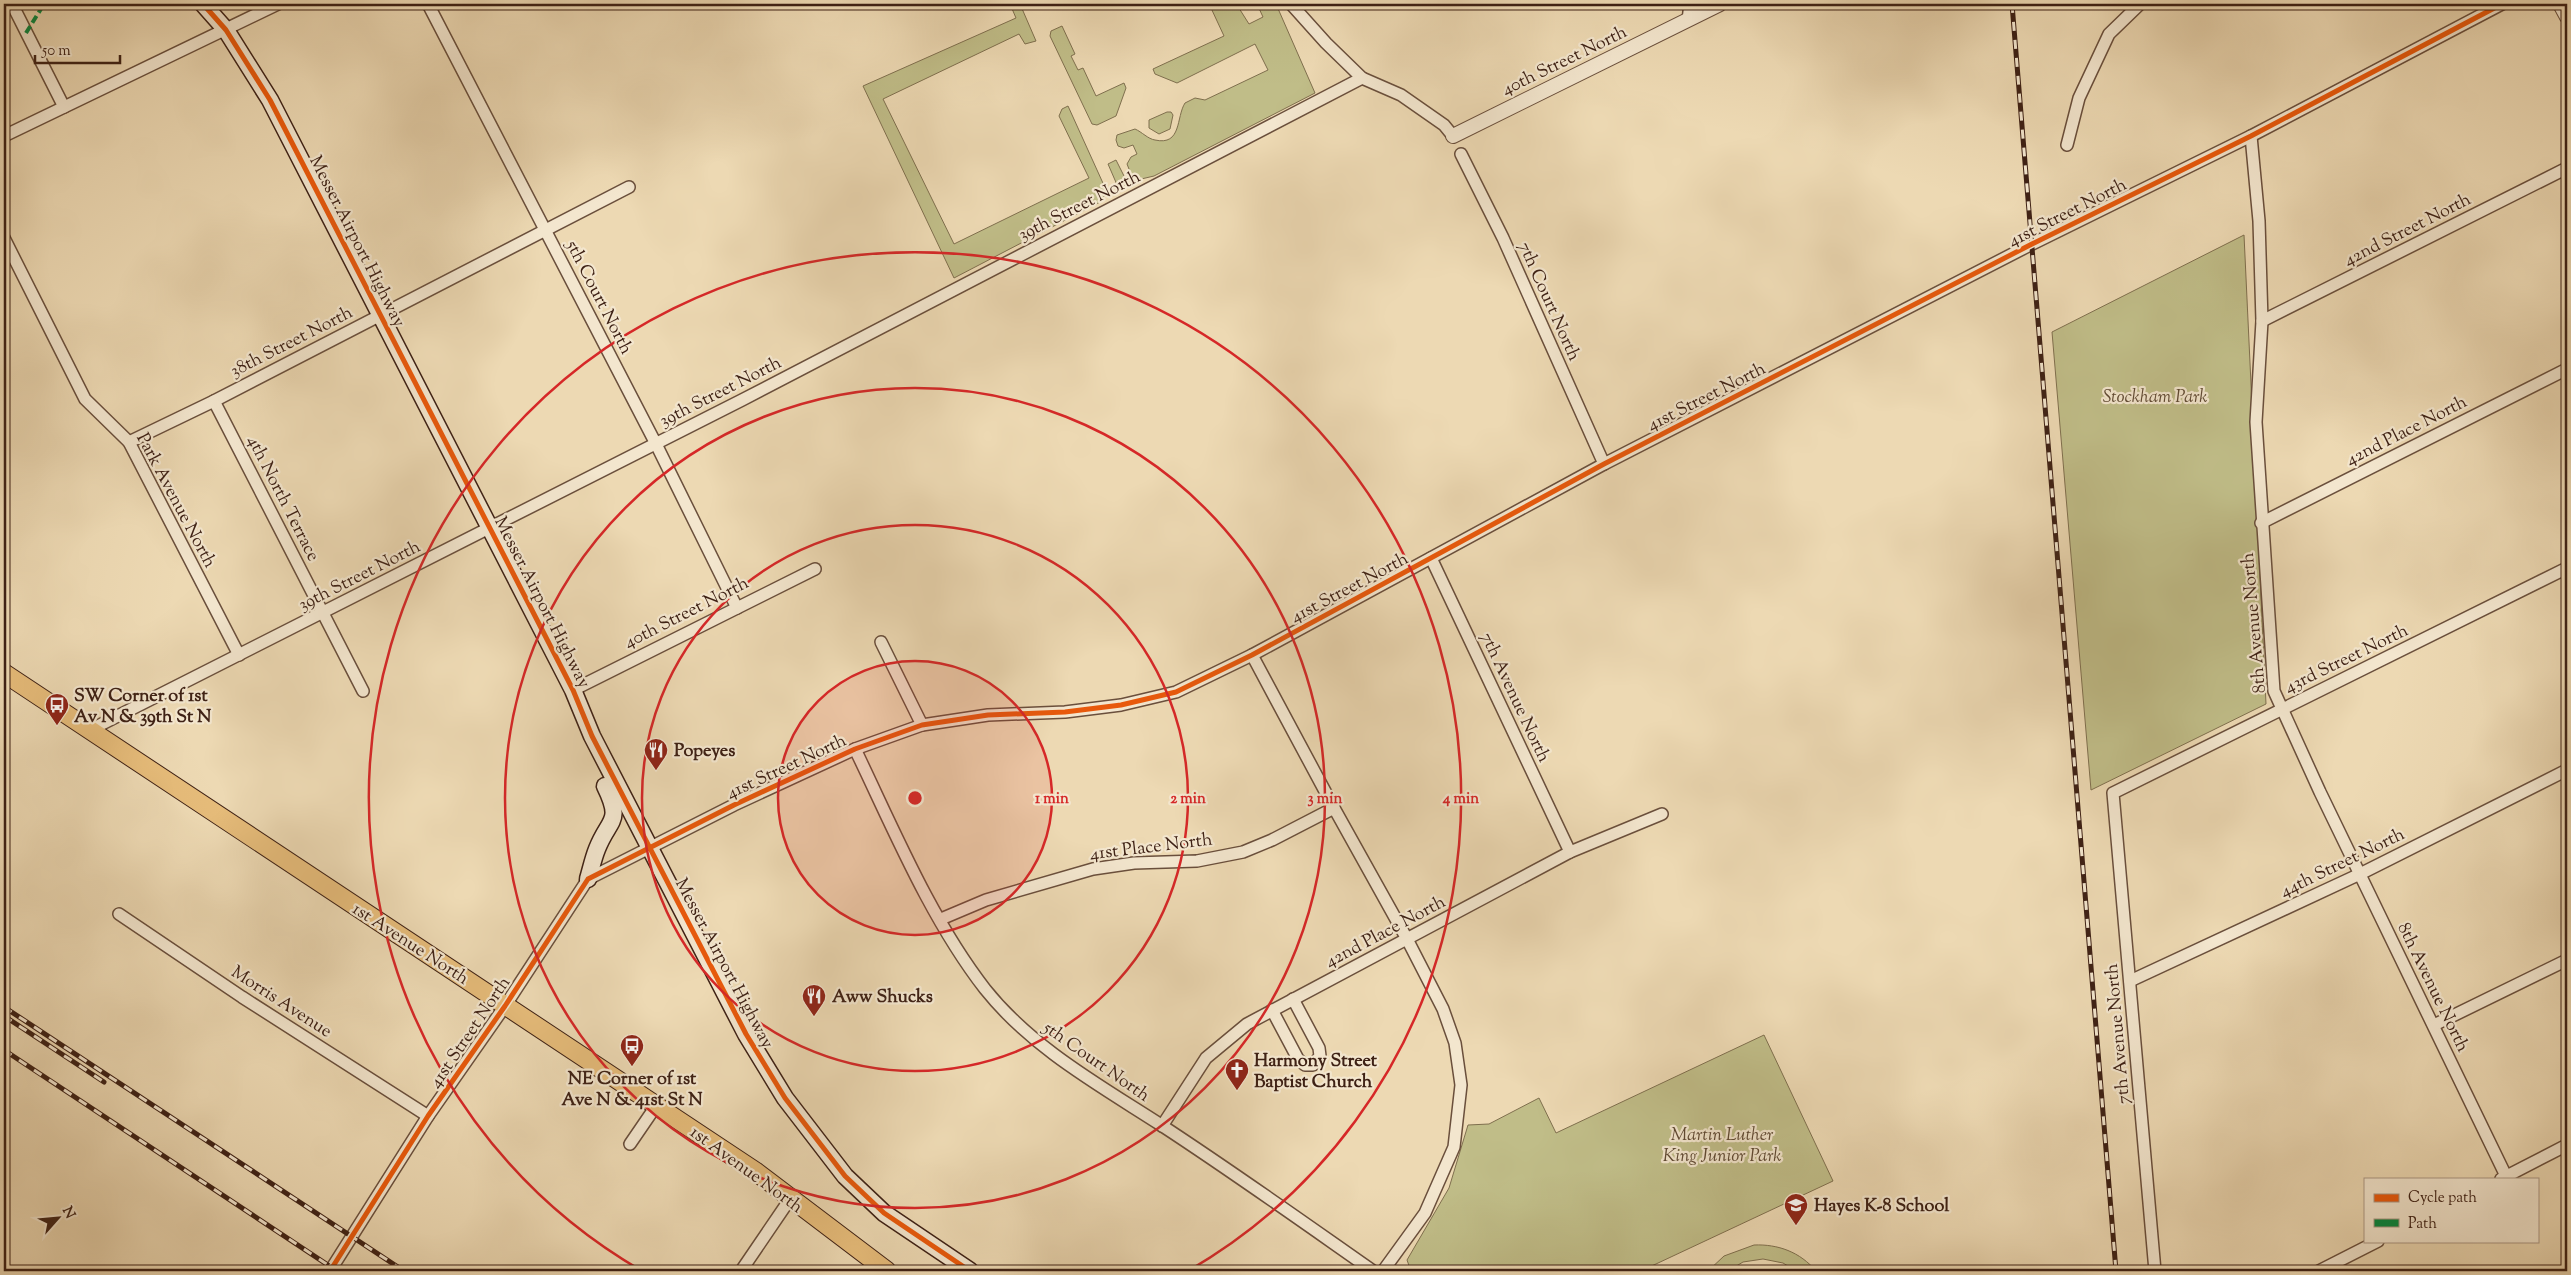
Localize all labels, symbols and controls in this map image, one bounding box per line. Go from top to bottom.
street label: 40th Street North [1498,20,1632,103]
scale bar [35,32,120,64]
text: 50 m [41,41,71,62]
street label: Messer Airport Highway [302,152,411,332]
street label: 39th Street North [1014,165,1146,249]
street label: 41st Street North [2004,172,2132,255]
street label: 42nd Street North [2340,187,2476,274]
street label: 5th Court North [558,235,638,360]
street label: 7th Court North [1510,238,1586,366]
street label: 38th Street North [226,300,358,385]
street label: 39th Street North [655,351,787,435]
street label: 41st Street North [1643,356,1771,439]
park label: Stockham Park [2103,385,2207,411]
street label: 42nd Place North [2342,390,2472,474]
street label: Park Avenue North [129,429,222,573]
street label: 4th North Terrace [239,431,325,566]
street label: Messer Airport Highway [487,513,596,693]
street label: 39th Street North [294,535,426,619]
street label: 41st Street North [1286,547,1414,631]
street label: 8th Avenue North [2236,551,2274,694]
street label: 40th Street North [620,571,754,656]
street label: 43rd Street North [2281,618,2413,701]
street label: 7th Avenue North [1473,628,1556,768]
place label: SW Corner of 1st Av N & 39th St N [74,684,212,731]
bus stop icon: SW Corner of 1st Av N & 39th St N [44,692,70,726]
street label: 41st Street North [722,728,852,807]
restaurant icon: Popeyes [643,737,669,771]
place label: Popeyes [674,739,735,765]
centre of rings [906,789,924,807]
text: 1 min [1035,789,1069,810]
text: 2 min [1170,789,1206,810]
text: 3 min [1308,789,1343,810]
text: 4 min [1442,789,1479,810]
street label: 44th Street North [2276,822,2410,905]
street label: 41st Place North [1088,828,1214,868]
street label: Messer Airport Highway [667,874,779,1054]
street label: 42nd Place North [1321,890,1451,975]
street label: 1st Avenue North [346,897,474,992]
street label: 8th Avenue North [2390,919,2475,1057]
street label: Morris Avenue [225,960,337,1045]
street label: 7th Avenue North [2100,962,2138,1105]
street label: 41st Street North [424,972,518,1094]
restaurant icon: Aww Shucks [801,983,827,1017]
place label: Aww Shucks [832,985,933,1011]
street label: 5th Court North [1036,1016,1155,1109]
bus stop icon: NE Corner of 1st Ave N & 41st St N [619,1033,645,1067]
place label: Harmony Street Baptist Church [1254,1049,1378,1096]
church icon: Harmony Street Baptist Church [1224,1057,1250,1091]
place label: NE Corner of 1st Ave N & 41st St N [561,1067,703,1114]
street label: 1st Avenue North [684,1121,808,1221]
park label: Martin Luther King Junior Park [1663,1123,1781,1170]
legend [2364,1178,2538,1242]
text: Cycle path [2408,1188,2477,1209]
north arrow [32,1192,82,1242]
school or university icon: Hayes K-8 School [1783,1192,1809,1226]
place label: Hayes K-8 School [1814,1194,1950,1220]
text: N [56,1203,79,1223]
text: Path [2408,1214,2437,1235]

